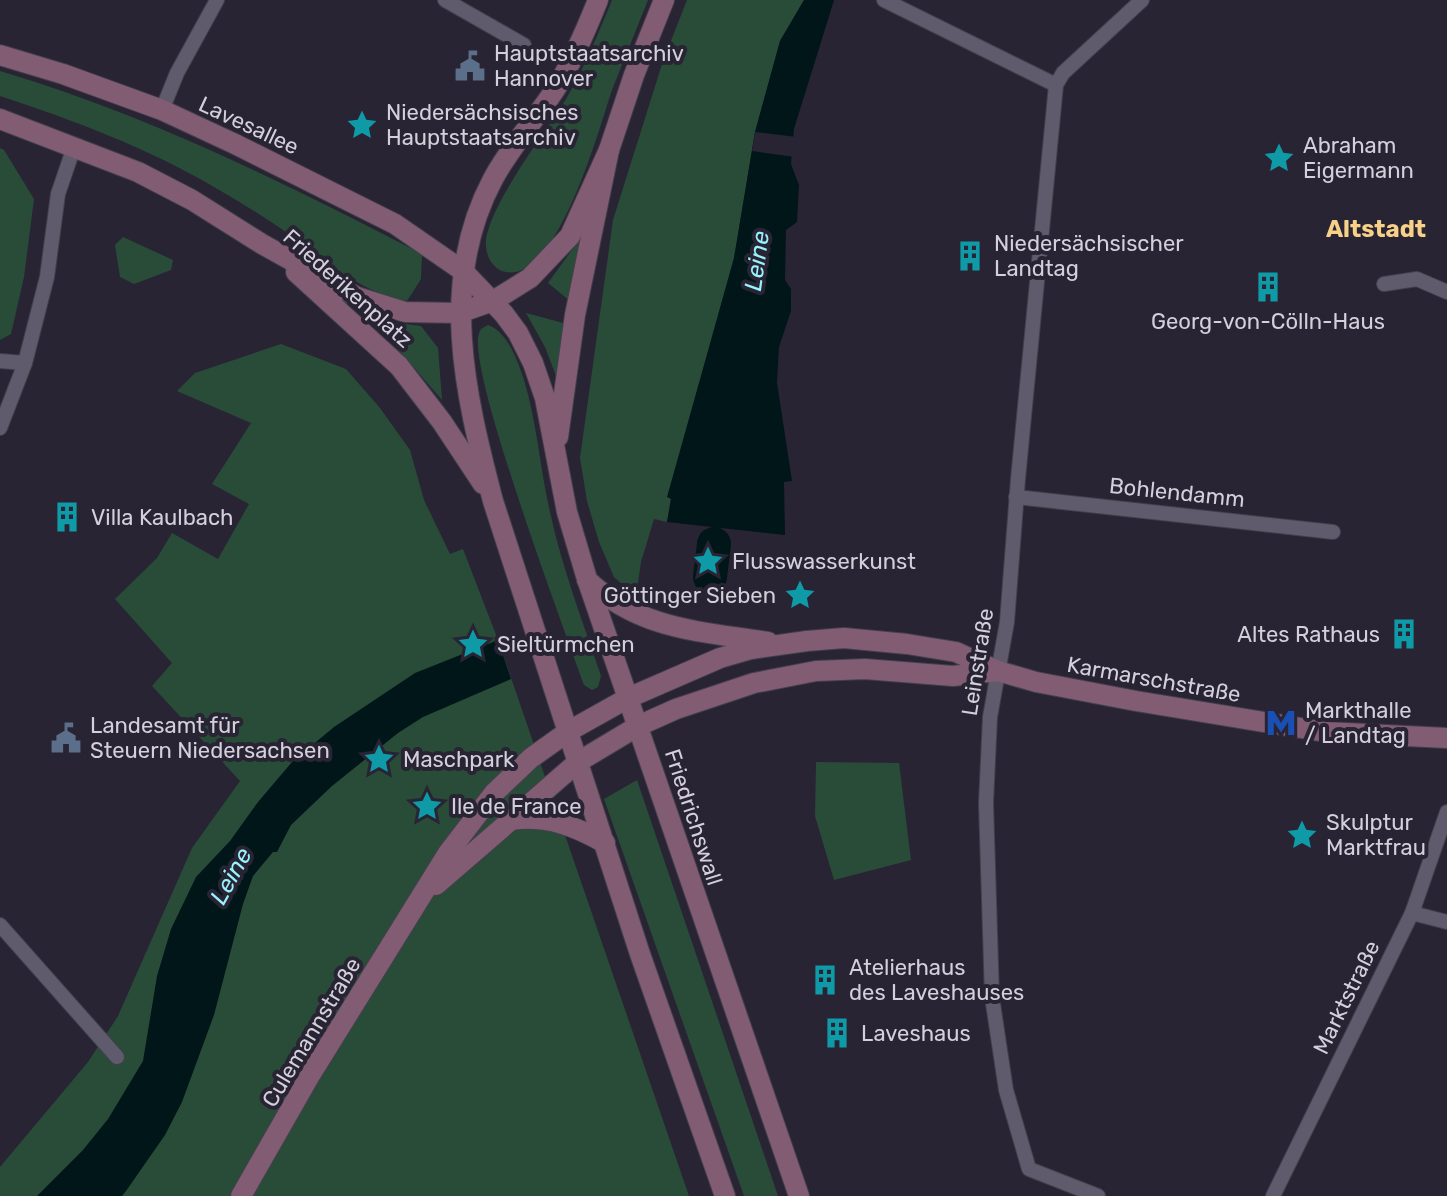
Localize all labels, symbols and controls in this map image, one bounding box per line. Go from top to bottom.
place label: Hauptstaatsarchiv Hannover [494,40,684,92]
public building icon: Hauptstaatsarchiv Hannover [453,49,487,83]
street label: Lavesallee [195,91,303,160]
place label: Niedersächsisches Hauptstaatsarchiv [386,99,578,151]
place icon: Niedersächsisches Hauptstaatsarchiv [345,108,379,142]
place label: Abraham Eigermann [1303,132,1414,184]
place icon: Abraham Eigermann [1262,141,1296,175]
district label: Altstadt [1326,215,1426,243]
street label: Friederikenplatz [278,223,418,353]
water label: Leine [739,229,775,293]
place label: Niedersächsischer Landtag [994,230,1184,282]
building icon: Niedersächsischer Landtag [953,239,987,273]
building icon: Georg-von-Cölln-Haus [1251,270,1285,304]
place label: Georg-von-Cölln-Haus [1151,308,1385,335]
street label: Bohlendamm [1108,472,1246,513]
building icon: Villa Kaulbach [50,500,84,534]
place label: Villa Kaulbach [91,504,233,531]
place icon: Flusswasserkunst [691,544,725,578]
place label: Flusswasserkunst [732,548,916,575]
place icon: Göttinger Sieben [783,578,817,612]
place label: Göttinger Sieben [604,582,776,609]
street label: Leinstraße [956,606,999,718]
building icon: Altes Rathaus [1387,617,1421,651]
place label: Altes Rathaus [1237,621,1380,648]
place icon: Sieltürmchen [456,627,490,661]
place label: Sieltürmchen [497,631,635,658]
street label: Karmarschstraße [1065,651,1243,708]
place label: Markthalle / Landtag [1305,697,1411,749]
metro station icon: Markthalle / Landtag [1264,706,1298,740]
place label: Landesamt für Steuern Niedersachsen [90,712,330,764]
public building icon: Landesamt für Steuern Niedersachsen [49,721,83,755]
place icon: Maschpark [362,742,396,776]
street label: Friedrichswall [659,745,728,889]
place label: Maschpark [403,746,515,773]
place icon: Ile de France [410,789,444,823]
place label: Ile de France [451,793,582,820]
place label: Skulptur Marktfrau [1326,809,1426,861]
place icon: Skulptur Marktfrau [1285,818,1319,852]
water label: Leine [204,843,258,909]
street label: Marktstraße [1307,936,1386,1059]
street label: Culemannstraße [256,953,367,1112]
place label: Atelierhaus des Laveshauses [849,954,1024,1006]
building icon: Atelierhaus des Laveshauses [808,963,842,997]
building icon: Laveshaus [820,1016,854,1050]
place label: Laveshaus [861,1020,971,1047]

